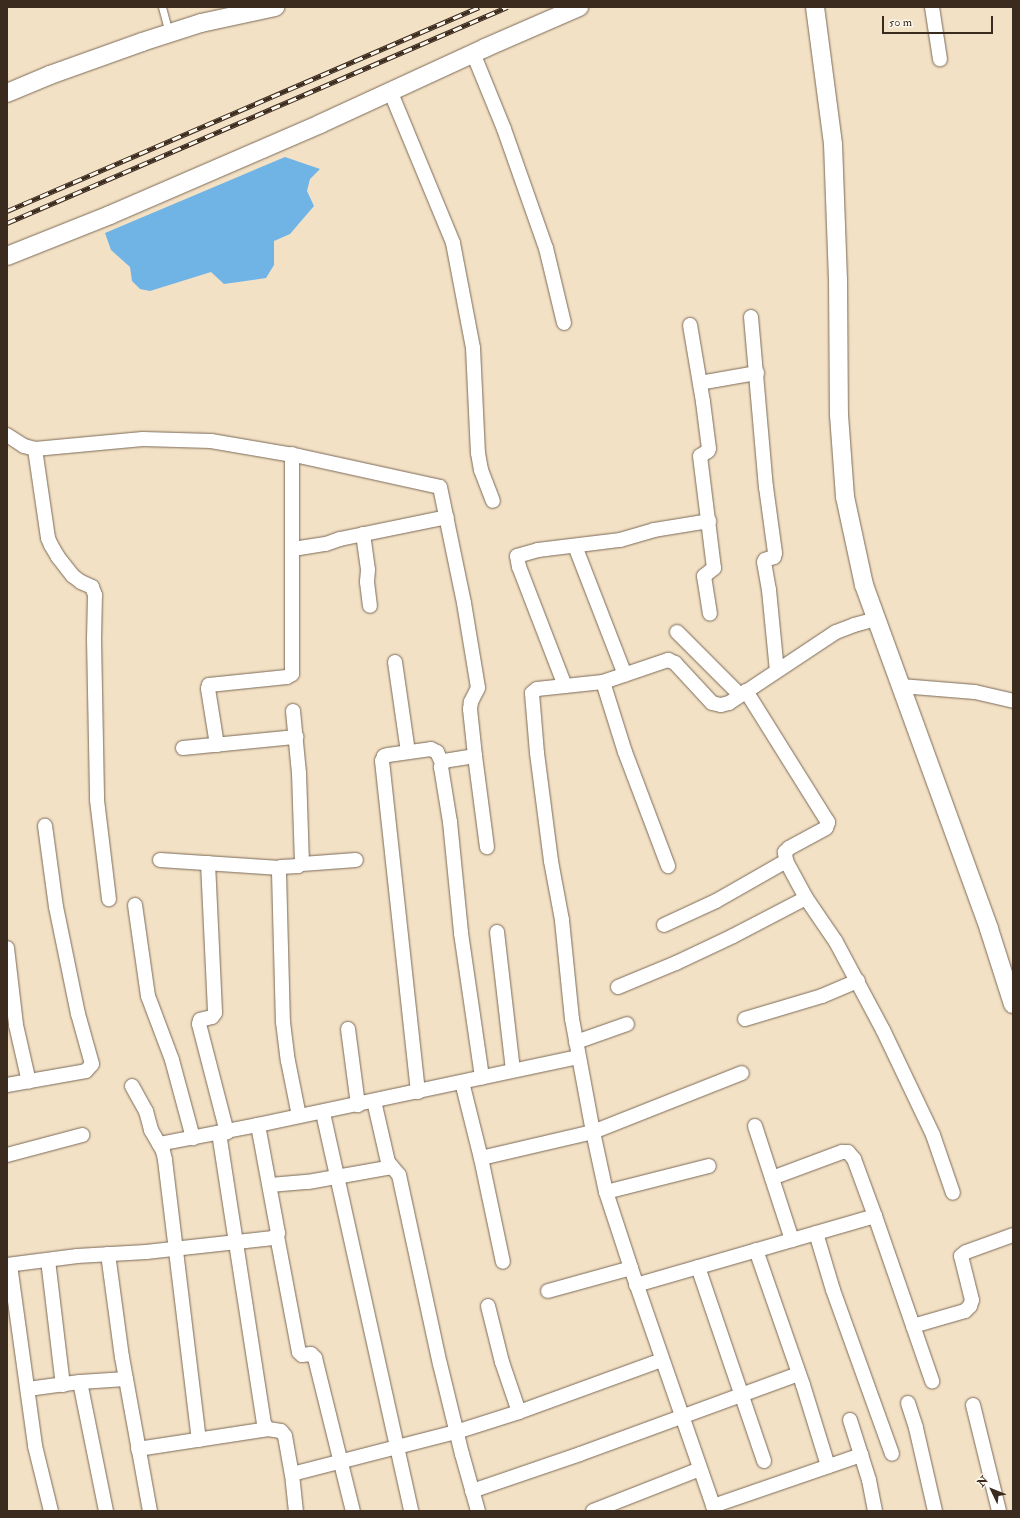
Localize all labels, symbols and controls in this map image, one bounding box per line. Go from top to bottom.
scale bar [884,8,995,34]
text: 50 m [889,15,912,30]
north arrow [972,1470,1012,1510]
text: N [975,1473,991,1490]

